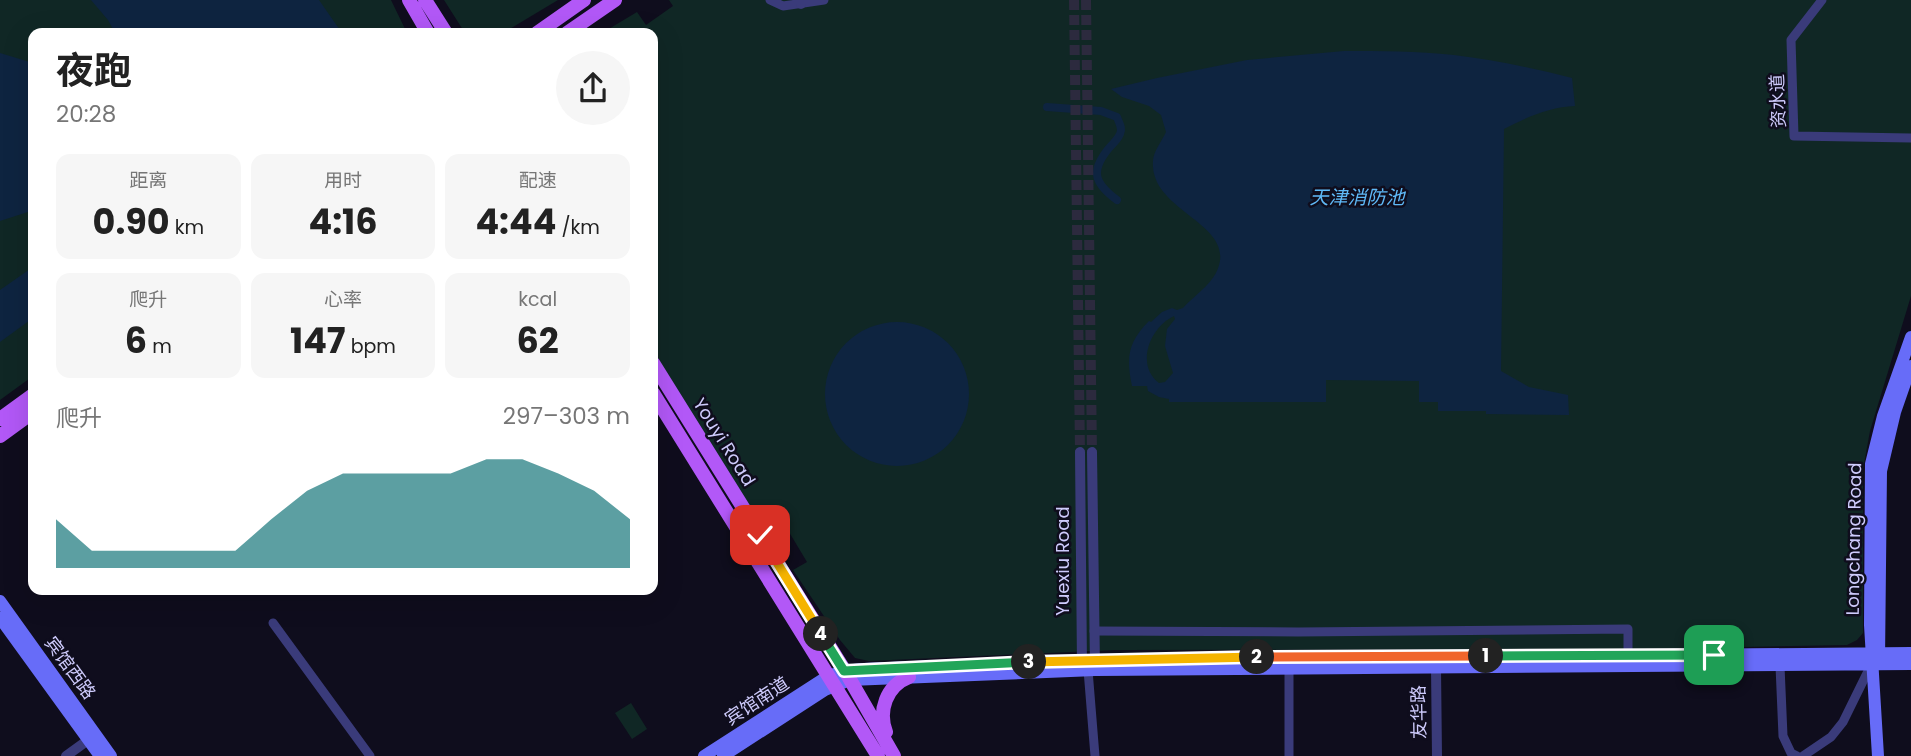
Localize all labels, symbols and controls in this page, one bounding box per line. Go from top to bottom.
text: 夜跑 [56,44,132,97]
button: share [556,51,630,125]
street label: 资水道 [1764,74,1791,128]
text: 20:28 [56,98,116,130]
text: 距离 [129,167,167,194]
text: 用时 [324,167,362,194]
text: 配速 [519,167,557,194]
water label: 天津消防池 [1309,184,1406,211]
text: 0.90 [93,197,170,246]
text: 4:16 [308,197,378,246]
text: 4:44 [475,197,556,246]
text: km [170,214,204,241]
text: /km [556,214,600,241]
text: 爬升 [129,286,167,313]
text: 心率 [324,286,362,313]
text: kcal [518,286,557,313]
text: 6 [125,316,147,365]
text: 147 [290,316,346,365]
text: 62 [517,316,559,365]
text: m [147,333,172,360]
text: bpm [346,333,396,360]
street label: Youyi Road [687,393,761,491]
text: 297–303 m [503,400,630,432]
text: 爬升 [56,402,102,434]
street label: Longchang Road [1840,462,1867,616]
pin [730,505,790,565]
street label: Yuexiu Road [1050,506,1075,616]
icon: check [741,516,779,554]
pin: 4 [804,616,838,652]
text: 4 [814,620,827,647]
pin [1684,625,1744,685]
street label: 宾馆西路 [39,631,102,704]
icon: arrive [1695,636,1733,674]
pin: 1 [1468,638,1504,674]
pin: 2 [1240,640,1274,674]
text: 1 [1482,642,1489,669]
text: 2 [1251,643,1262,670]
pin: 3 [1012,644,1046,680]
text: 3 [1023,648,1034,675]
street label: 宾馆南道 [720,670,794,731]
street label: 友华路 [1406,685,1431,739]

